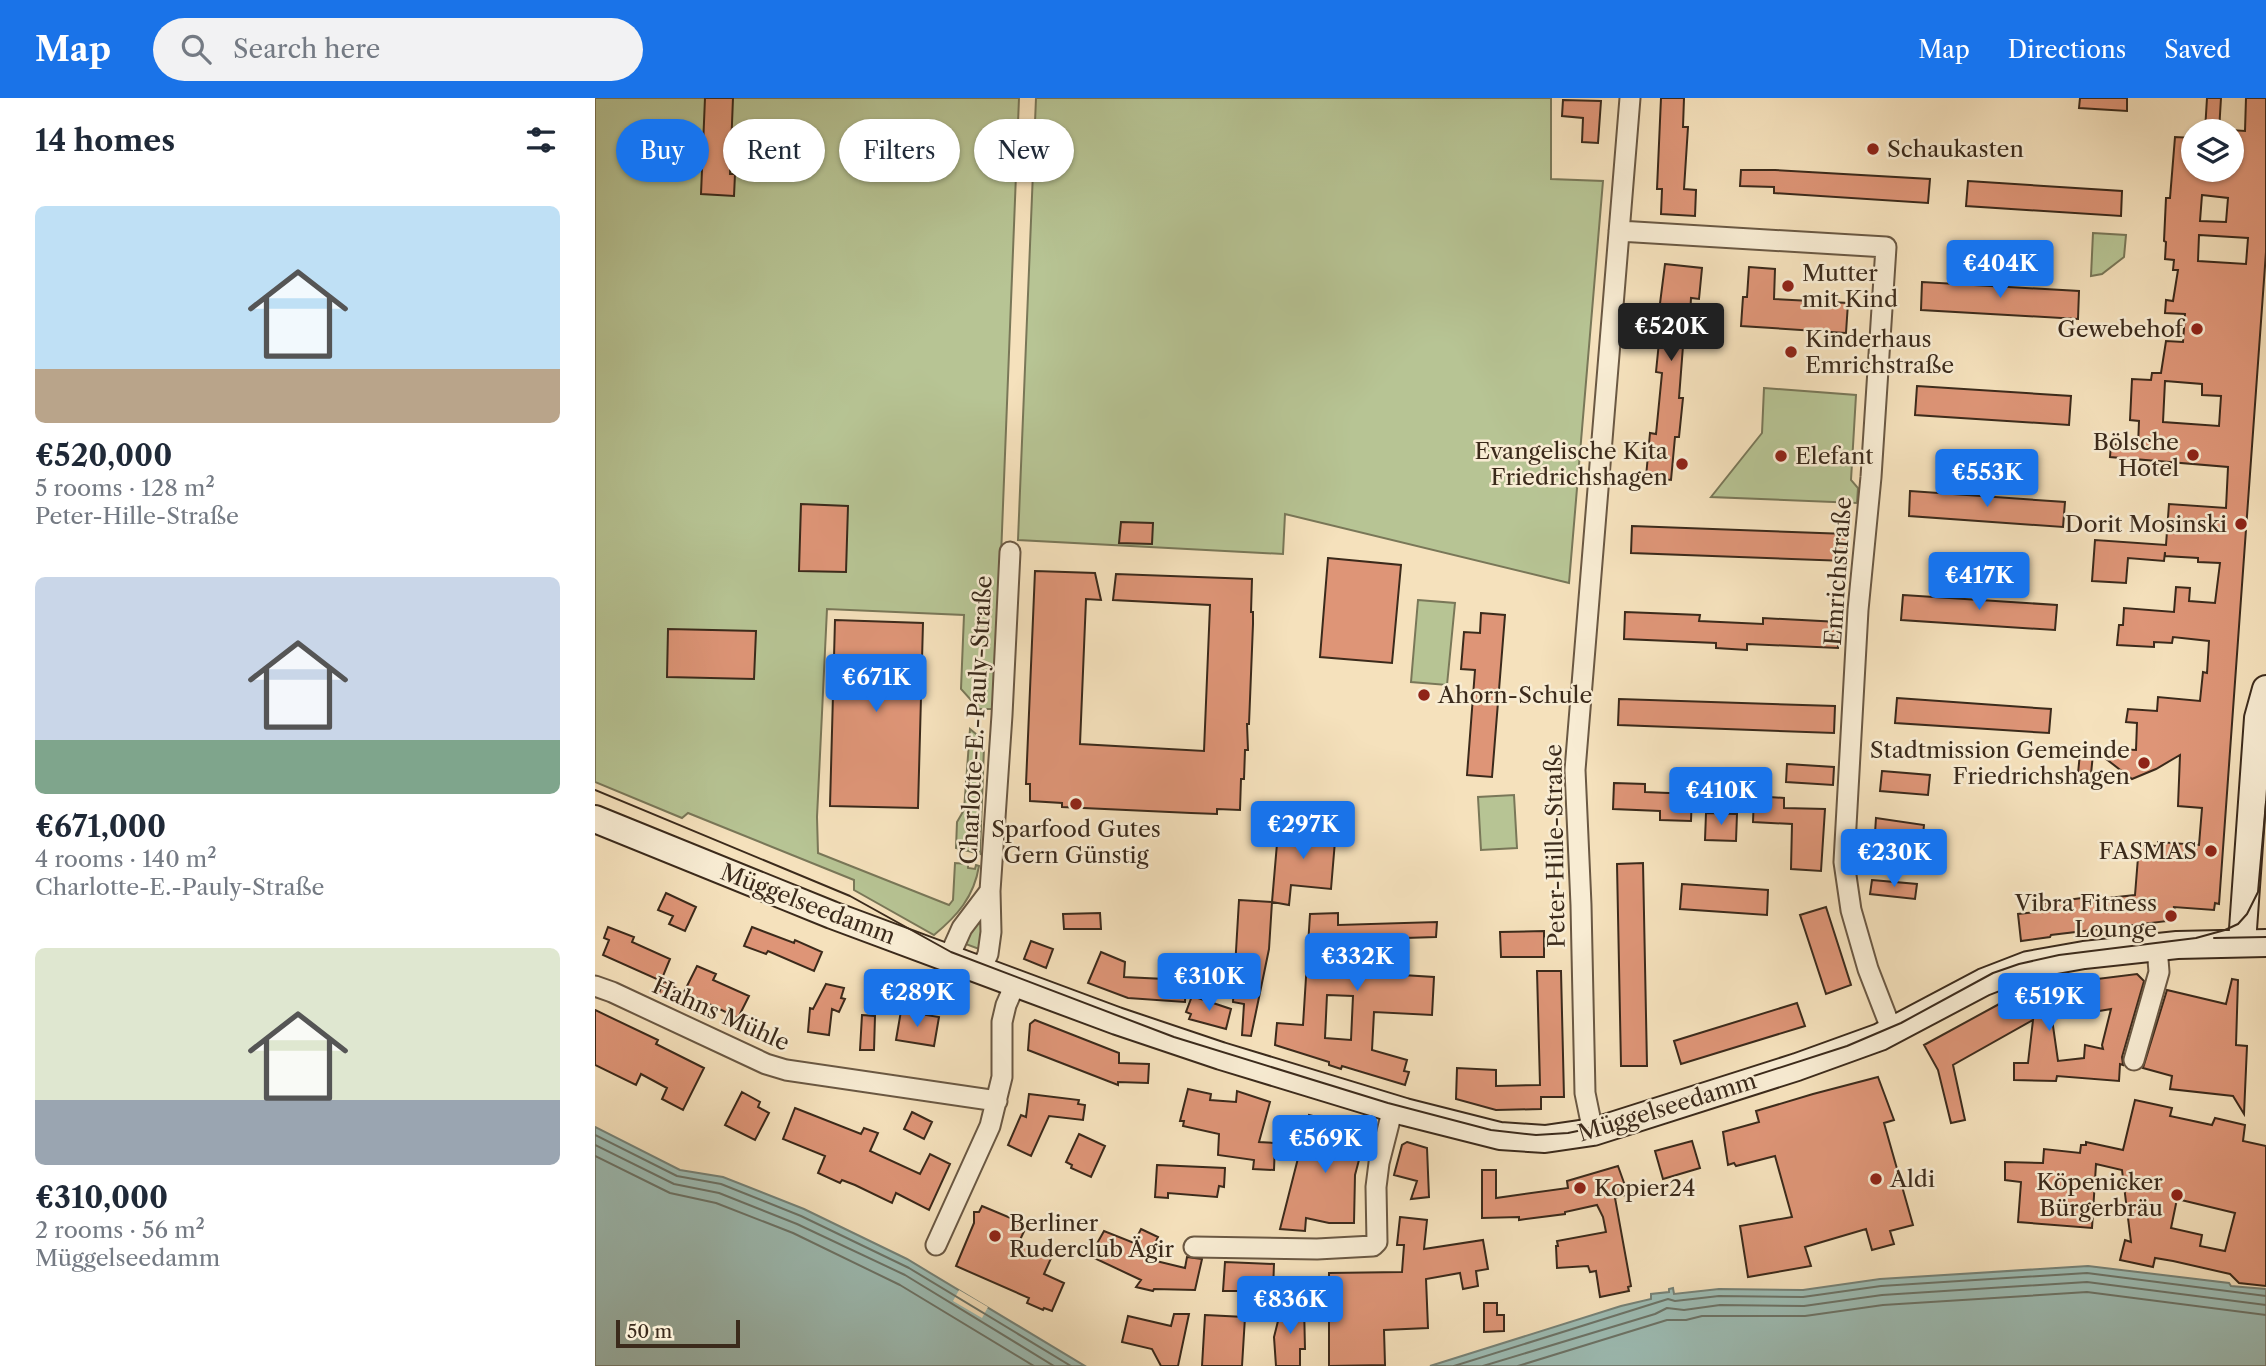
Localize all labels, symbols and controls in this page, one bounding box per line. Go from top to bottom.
search box [153,18,643,81]
text: Map [35,29,111,70]
icon: search [177,30,215,68]
text: Search here [233,33,380,65]
text: Map [1918,35,1970,64]
text: Directions [2008,35,2126,64]
text: Saved [2164,35,2231,64]
chip: Buy [616,119,709,182]
chip: Rent [723,119,825,182]
chip: Filters [839,119,960,182]
chip: New [974,119,1074,182]
map controls [2181,119,2244,182]
button: layers [2181,119,2244,182]
icon: filters [522,121,560,159]
text: 14 homes [35,122,175,159]
place label: Schaukasten [1887,135,2024,163]
marker: Schaukasten [1865,141,1881,157]
pin: €404K [1951,240,2049,300]
text: €404K [1963,249,2037,277]
icon: home [235,251,361,377]
place label: Mutter mit Kind [1802,259,1898,313]
marker: Mutter mit Kind [1780,278,1796,294]
pin: €520K [1622,303,1720,363]
text: €520K [1634,312,1708,340]
place label: Gewebehof [2057,315,2186,343]
marker: Gewebehof [2189,321,2205,337]
place label: Kinderhaus Emrichstraße [1805,325,1954,379]
marker: Kinderhaus Emrichstraße [1783,344,1799,360]
place label: Bölsche Hotel [2093,428,2179,482]
text: €520,000 [35,437,172,474]
place label: Evangelische Kita Friedrichshagen [1474,437,1669,491]
place label: Elefant [1795,442,1873,470]
marker: Bölsche Hotel [2185,447,2201,463]
marker: Elefant [1773,448,1789,464]
pin: €553K [1938,450,2036,509]
marker: Evangelische Kita Friedrichshagen [1674,456,1690,472]
text: €553K [1951,458,2023,486]
text: 5 rooms · 128 m² [35,474,215,502]
street label: Emrichstraße [1819,496,1857,646]
text: Peter-Hille-Straße [35,502,239,530]
place label: Dorit Mosinski [2065,510,2227,538]
marker: Dorit Mosinski [2233,516,2249,532]
pin: €417K [1930,552,2028,612]
text: €417K [1945,561,2013,589]
street label: Charlotte-E.-Pauly-Straße [954,575,998,865]
icon: home [235,622,361,748]
pin: €671K [827,654,925,714]
text: €671K [842,663,910,691]
place label: Ahorn-Schule [1437,681,1592,709]
marker: Ahorn-Schule [1416,687,1432,703]
place label: Stadtmission Gemeinde Friedrichshagen [1870,736,2130,790]
street label: Peter-Hille-Straße [1539,744,1571,948]
marker: Stadtmission Gemeinde Friedrichshagen [2136,755,2152,771]
pin: €410K [1672,768,1770,827]
text: €410K [1685,776,1757,804]
marker: Sparfood Gutes Gern Günstig [1068,796,1084,812]
pin: €297K [1254,802,1352,861]
text: €671,000 [35,808,166,845]
text: €297K [1267,810,1339,838]
place label: Sparfood Gutes Gern Günstig [991,815,1161,869]
pin: €230K [1845,830,1943,889]
place label: FASMAS [2098,837,2197,865]
text: €230K [1857,838,1931,866]
marker: FASMAS [2203,843,2219,859]
text: 4 rooms · 140 m² [35,845,217,873]
street label: Müggelseedamm [717,858,899,950]
text: Charlotte-E.-Pauly-Straße [35,873,324,901]
place label: Vibra Fitness Lounge [2014,889,2157,943]
marker: Vibra Fitness Lounge [2163,908,2179,924]
pin: €332K [1308,934,1406,993]
text: €332K [1321,942,1393,970]
pin: €310K [1160,954,1258,1013]
text: €310K [1174,962,1244,990]
pin: €289K [868,970,966,1029]
street label: Hahns Mühle [648,971,794,1057]
pin: €519K [2000,974,2098,1033]
text: €289K [880,978,954,1006]
text: €519K [2014,982,2084,1010]
icon: home [235,993,361,1119]
street label: Müggelseedamm [1574,1067,1760,1147]
pin: €569K [1276,1116,1374,1175]
text: €569K [1288,1124,1362,1152]
place label: Aldi [1889,1165,1935,1193]
place label: Köpenicker Bürgerbräu [2036,1168,2163,1222]
marker: Aldi [1868,1171,1884,1187]
place label: Kopier24 [1594,1174,1695,1202]
text: €310,000 [35,1179,168,1216]
marker: Kopier24 [1572,1180,1588,1196]
marker: Köpenicker Bürgerbräu [2169,1187,2185,1203]
place label: Berliner Ruderclub Ägir [1009,1209,1175,1263]
text: 2 rooms · 56 m² [35,1216,205,1244]
marker: Berliner Ruderclub Ägir [987,1228,1003,1244]
text: Müggelseedamm [35,1244,220,1272]
pin: €836K [1241,1276,1339,1336]
text: €836K [1253,1285,1327,1313]
scale bar [616,1317,740,1349]
text: 50 m [627,1320,672,1343]

